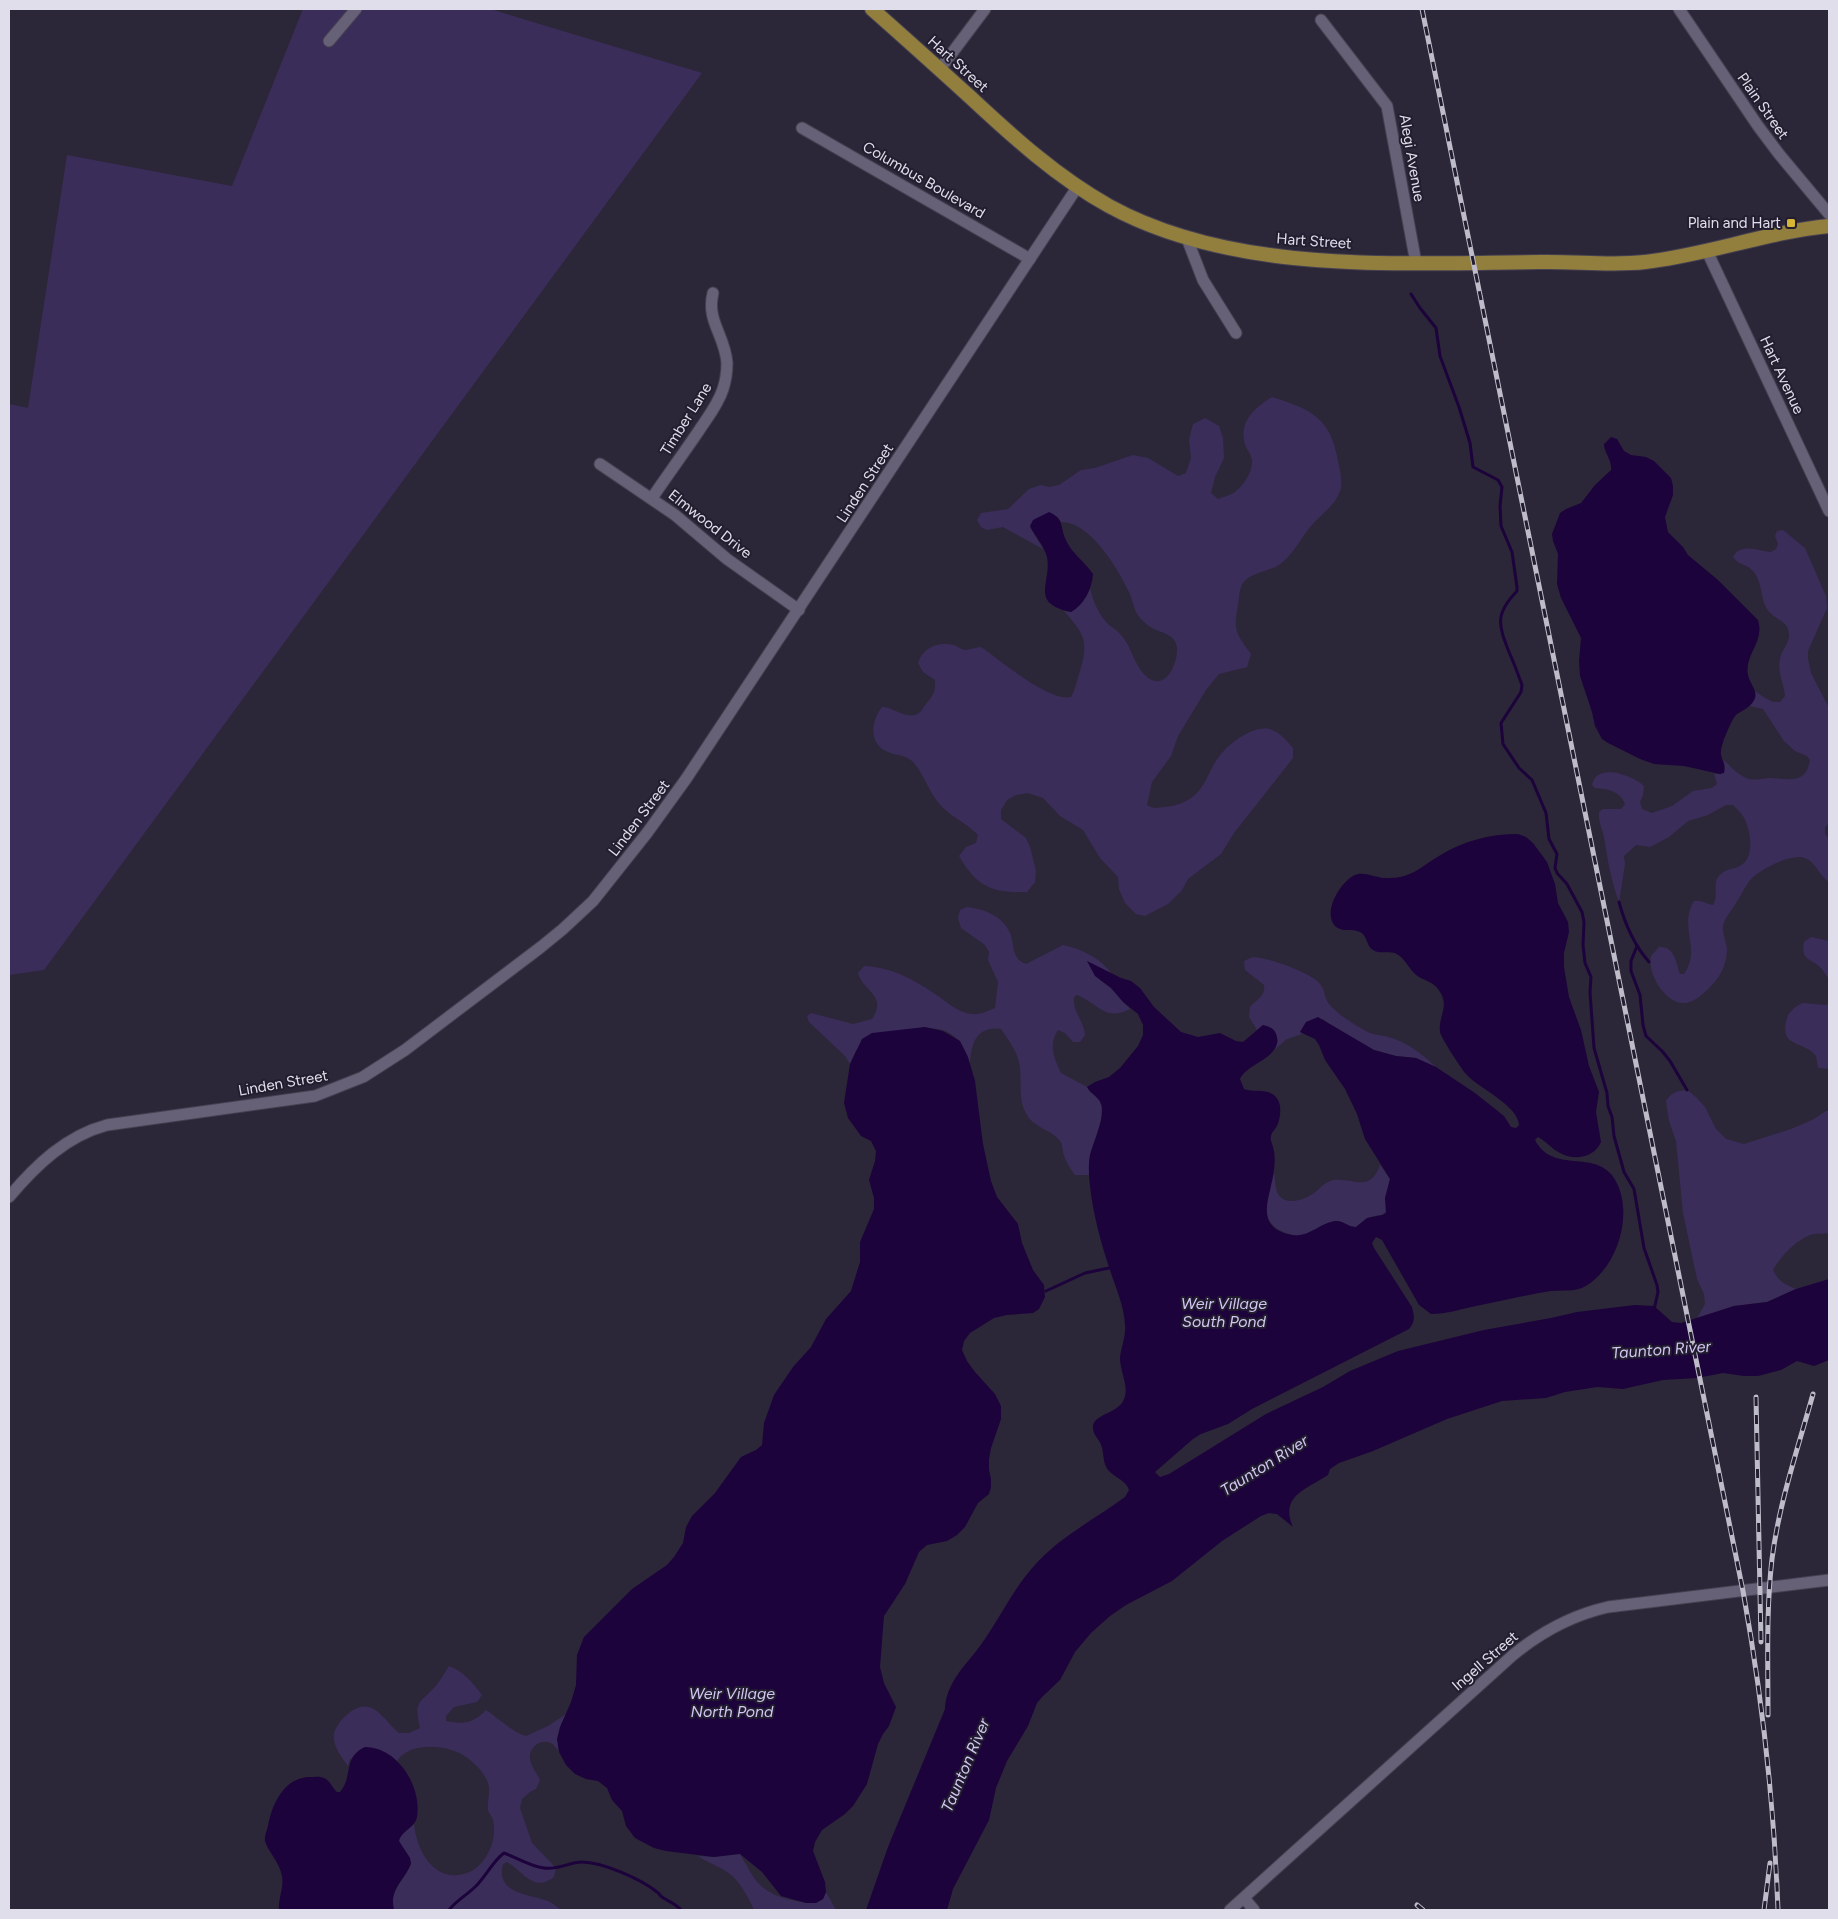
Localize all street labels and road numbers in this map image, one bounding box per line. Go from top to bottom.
street label: Hart Street [924,32,992,96]
street label: Plain Street [1733,69,1793,143]
street label: Alegi Avenue [1395,113,1429,203]
street label: Columbus Boulevard [860,138,988,222]
street label: Hart Street [1276,229,1353,253]
street label: Hart Avenue [1756,333,1808,417]
street label: Timber Lane [657,379,715,459]
street label: Linden Street [833,440,897,526]
street label: Elmwood Drive [665,486,755,562]
street label: Linden Street [605,776,674,860]
street label: Linden Street [237,1066,330,1100]
street label: Ingell Street [1448,1627,1522,1695]

